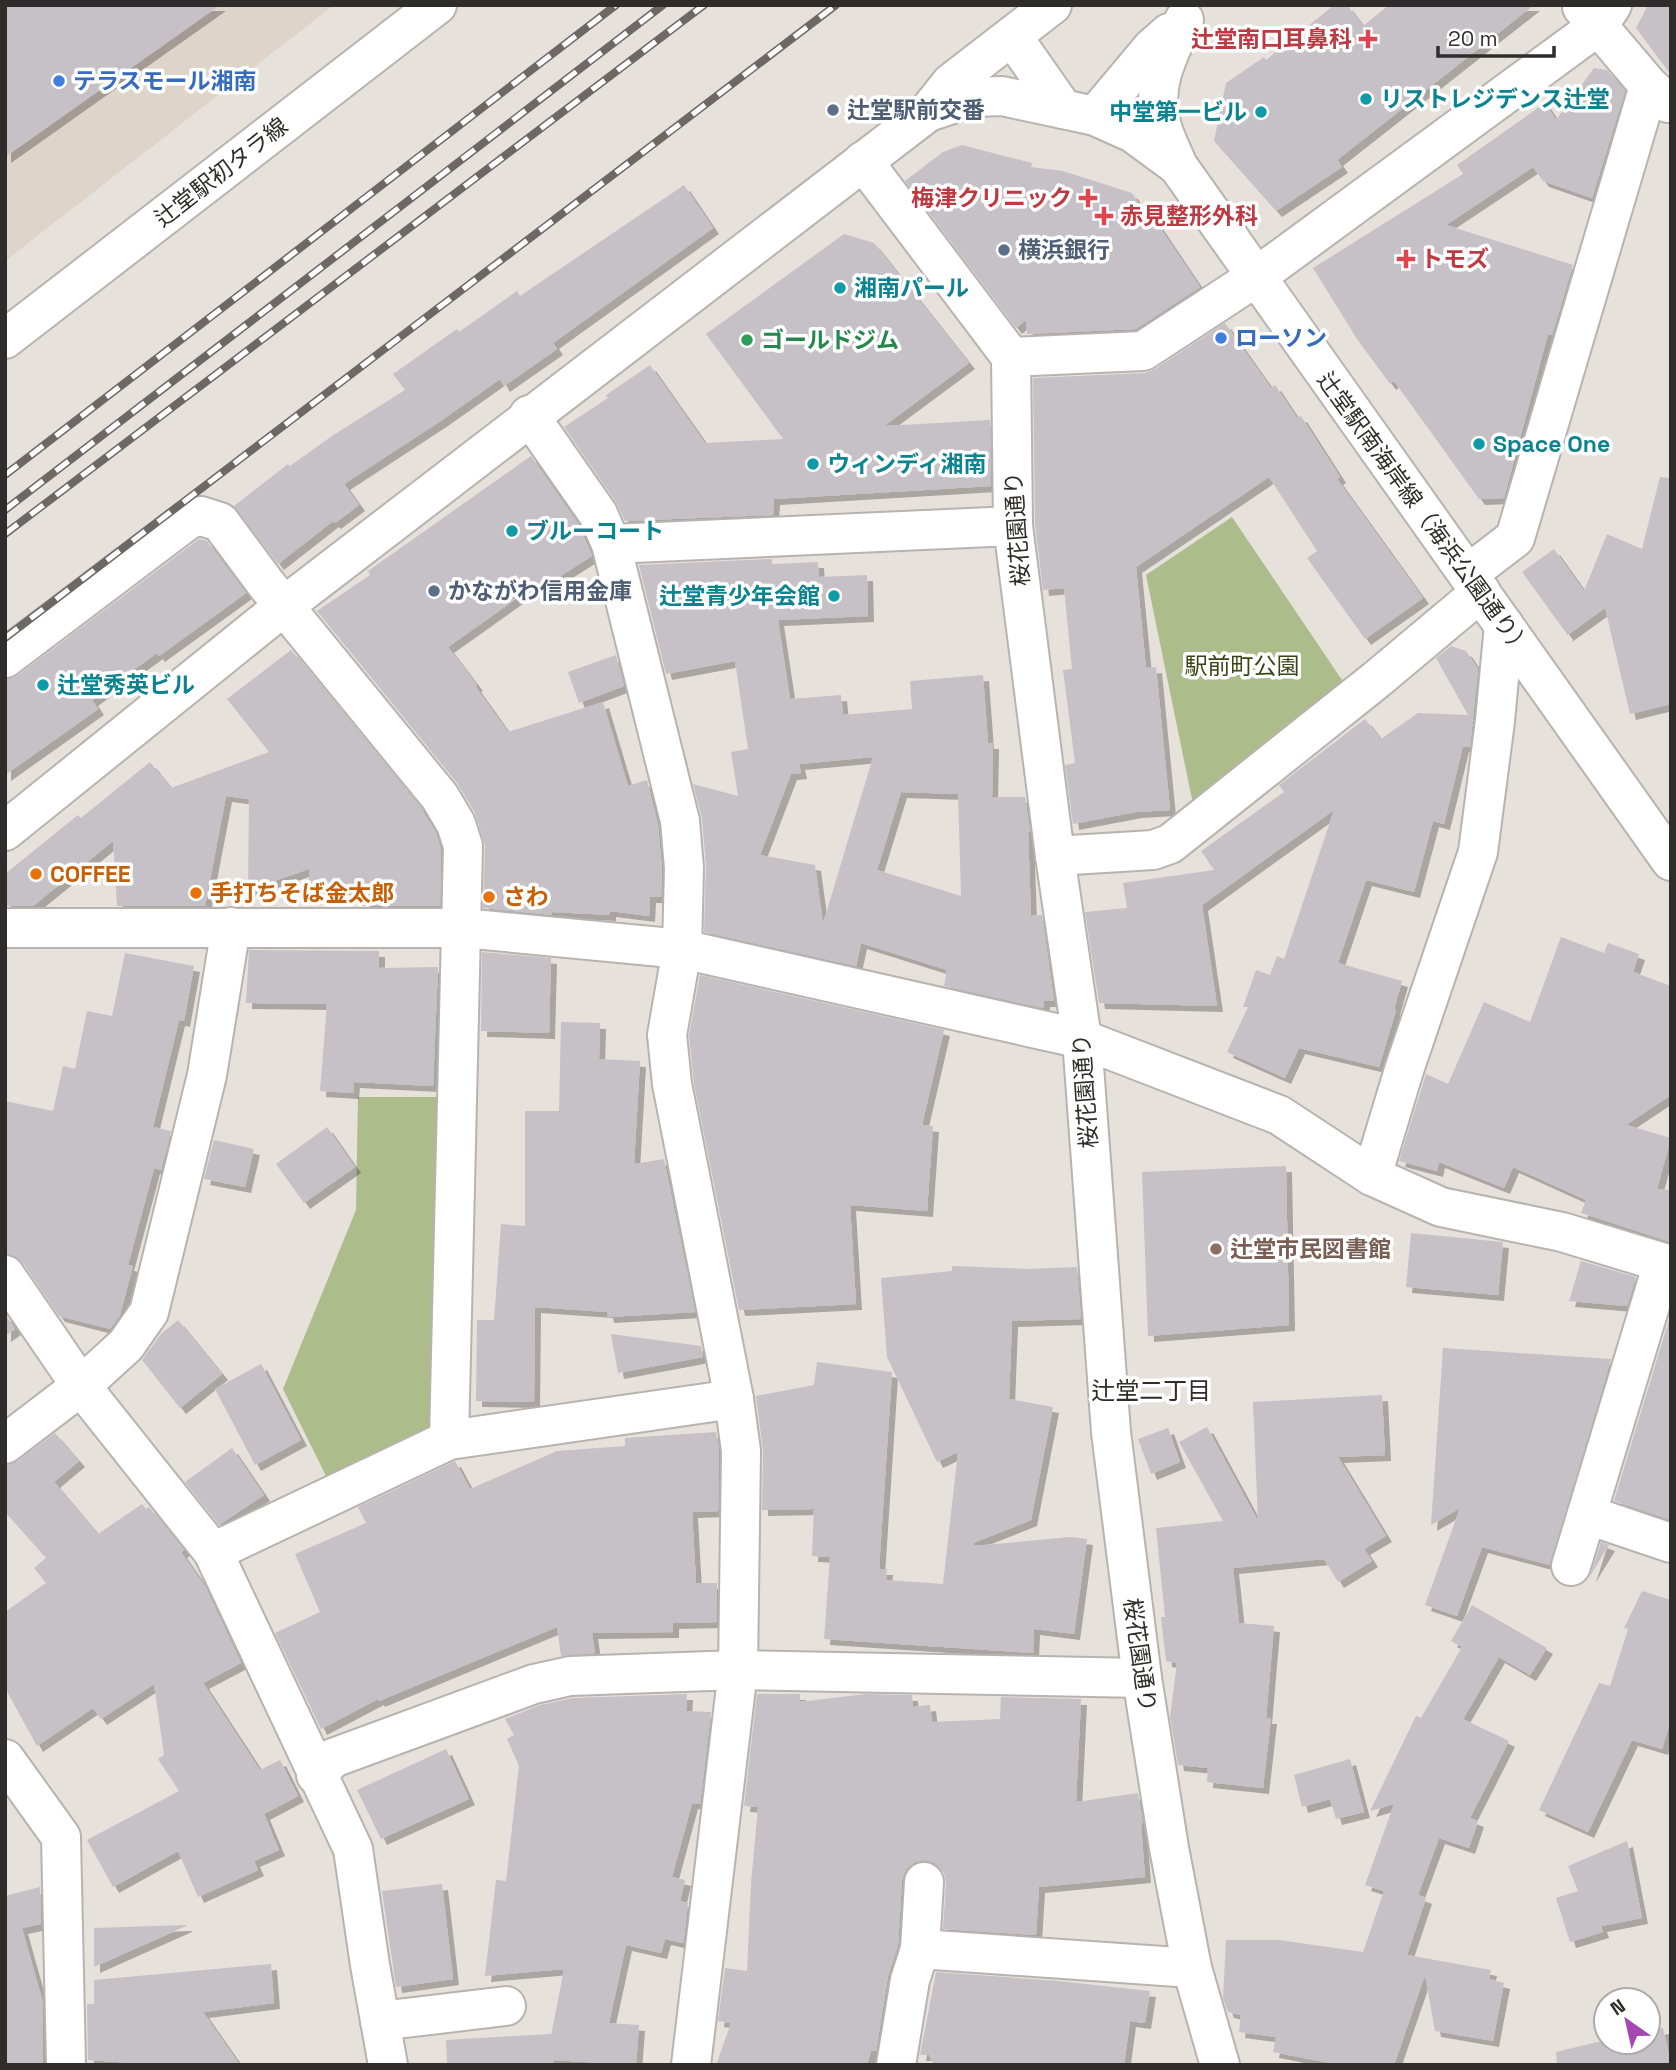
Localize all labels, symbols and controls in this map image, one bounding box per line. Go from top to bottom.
scale bar [1438,14,1554,58]
place label: 辻堂南口耳鼻科 [1191,24,1352,54]
text: 20 m [1448,25,1498,52]
marker: 辻堂南口耳鼻科 [1358,29,1378,49]
place label: テラスモール湘南 [73,66,257,96]
marker: テラスモール湘南 [51,73,67,89]
place label: リストレジデンス辻堂 [1380,84,1610,114]
marker: リストレジデンス辻堂 [1358,91,1374,107]
place label: 辻堂駅前交番 [847,95,985,125]
place label: 中堂第一ビル [1109,97,1247,127]
marker: 辻堂駅前交番 [825,102,841,118]
marker: 中堂第一ビル [1253,104,1269,120]
street label: 辻堂駅初タラ線 [148,111,294,233]
place label: 梅津クリニック [911,183,1072,213]
marker: 梅津クリニック [1078,188,1098,208]
place label: 赤見整形外科 [1120,201,1258,231]
marker: 赤見整形外科 [1094,206,1114,226]
place label: 横浜銀行 [1018,235,1110,265]
marker: 横浜銀行 [996,242,1012,258]
place label: トモズ [1420,244,1489,274]
marker: トモズ [1398,251,1414,267]
place label: 湘南パール [854,273,969,303]
marker: 湘南パール [832,280,848,296]
place label: ローソン [1235,323,1327,353]
place label: ゴールドジム [761,325,899,355]
marker: ローソン [1213,330,1229,346]
marker: ゴールドジム [739,332,755,348]
street label: 辻堂駅南海岸線（海浜公園通り） [1310,366,1538,662]
place label: Space One [1493,429,1610,459]
marker: Space One [1471,436,1487,452]
place label: ウィンディ湘南 [827,449,986,479]
marker: ウィンディ湘南 [805,456,821,472]
street label: 桜花園通り [998,471,1036,587]
place label: ブルーコート [526,516,664,546]
marker: ブルーコート [504,523,520,539]
place label: かながわ信用金庫 [448,576,632,606]
place label: 辻堂青少年会館 [659,581,820,611]
marker: かながわ信用金庫 [426,583,442,599]
marker: 辻堂青少年会館 [826,588,842,604]
park label: 駅前町公園 [1185,651,1300,681]
place label: 辻堂秀英ビル [57,670,195,700]
marker: 辻堂秀英ビル [35,677,51,693]
place label: COFFEE [50,859,130,889]
marker: COFFEE [28,866,44,882]
place label: 手打ちそば金太郎 [210,878,394,908]
place label: さわ [503,882,549,912]
marker: 手打ちそば金太郎 [188,885,204,901]
marker: さわ [481,889,497,905]
street label: 桜花園通り [1066,1033,1104,1149]
place label: 辻堂市民図書館 [1230,1234,1391,1264]
marker: 辻堂市民図書館 [1208,1241,1224,1257]
district label: 辻堂二丁目 [1091,1375,1211,1406]
street label: 桜花園通り [1117,1596,1163,1714]
north arrow [1592,1986,1662,2056]
text: N [1606,1993,1630,2021]

